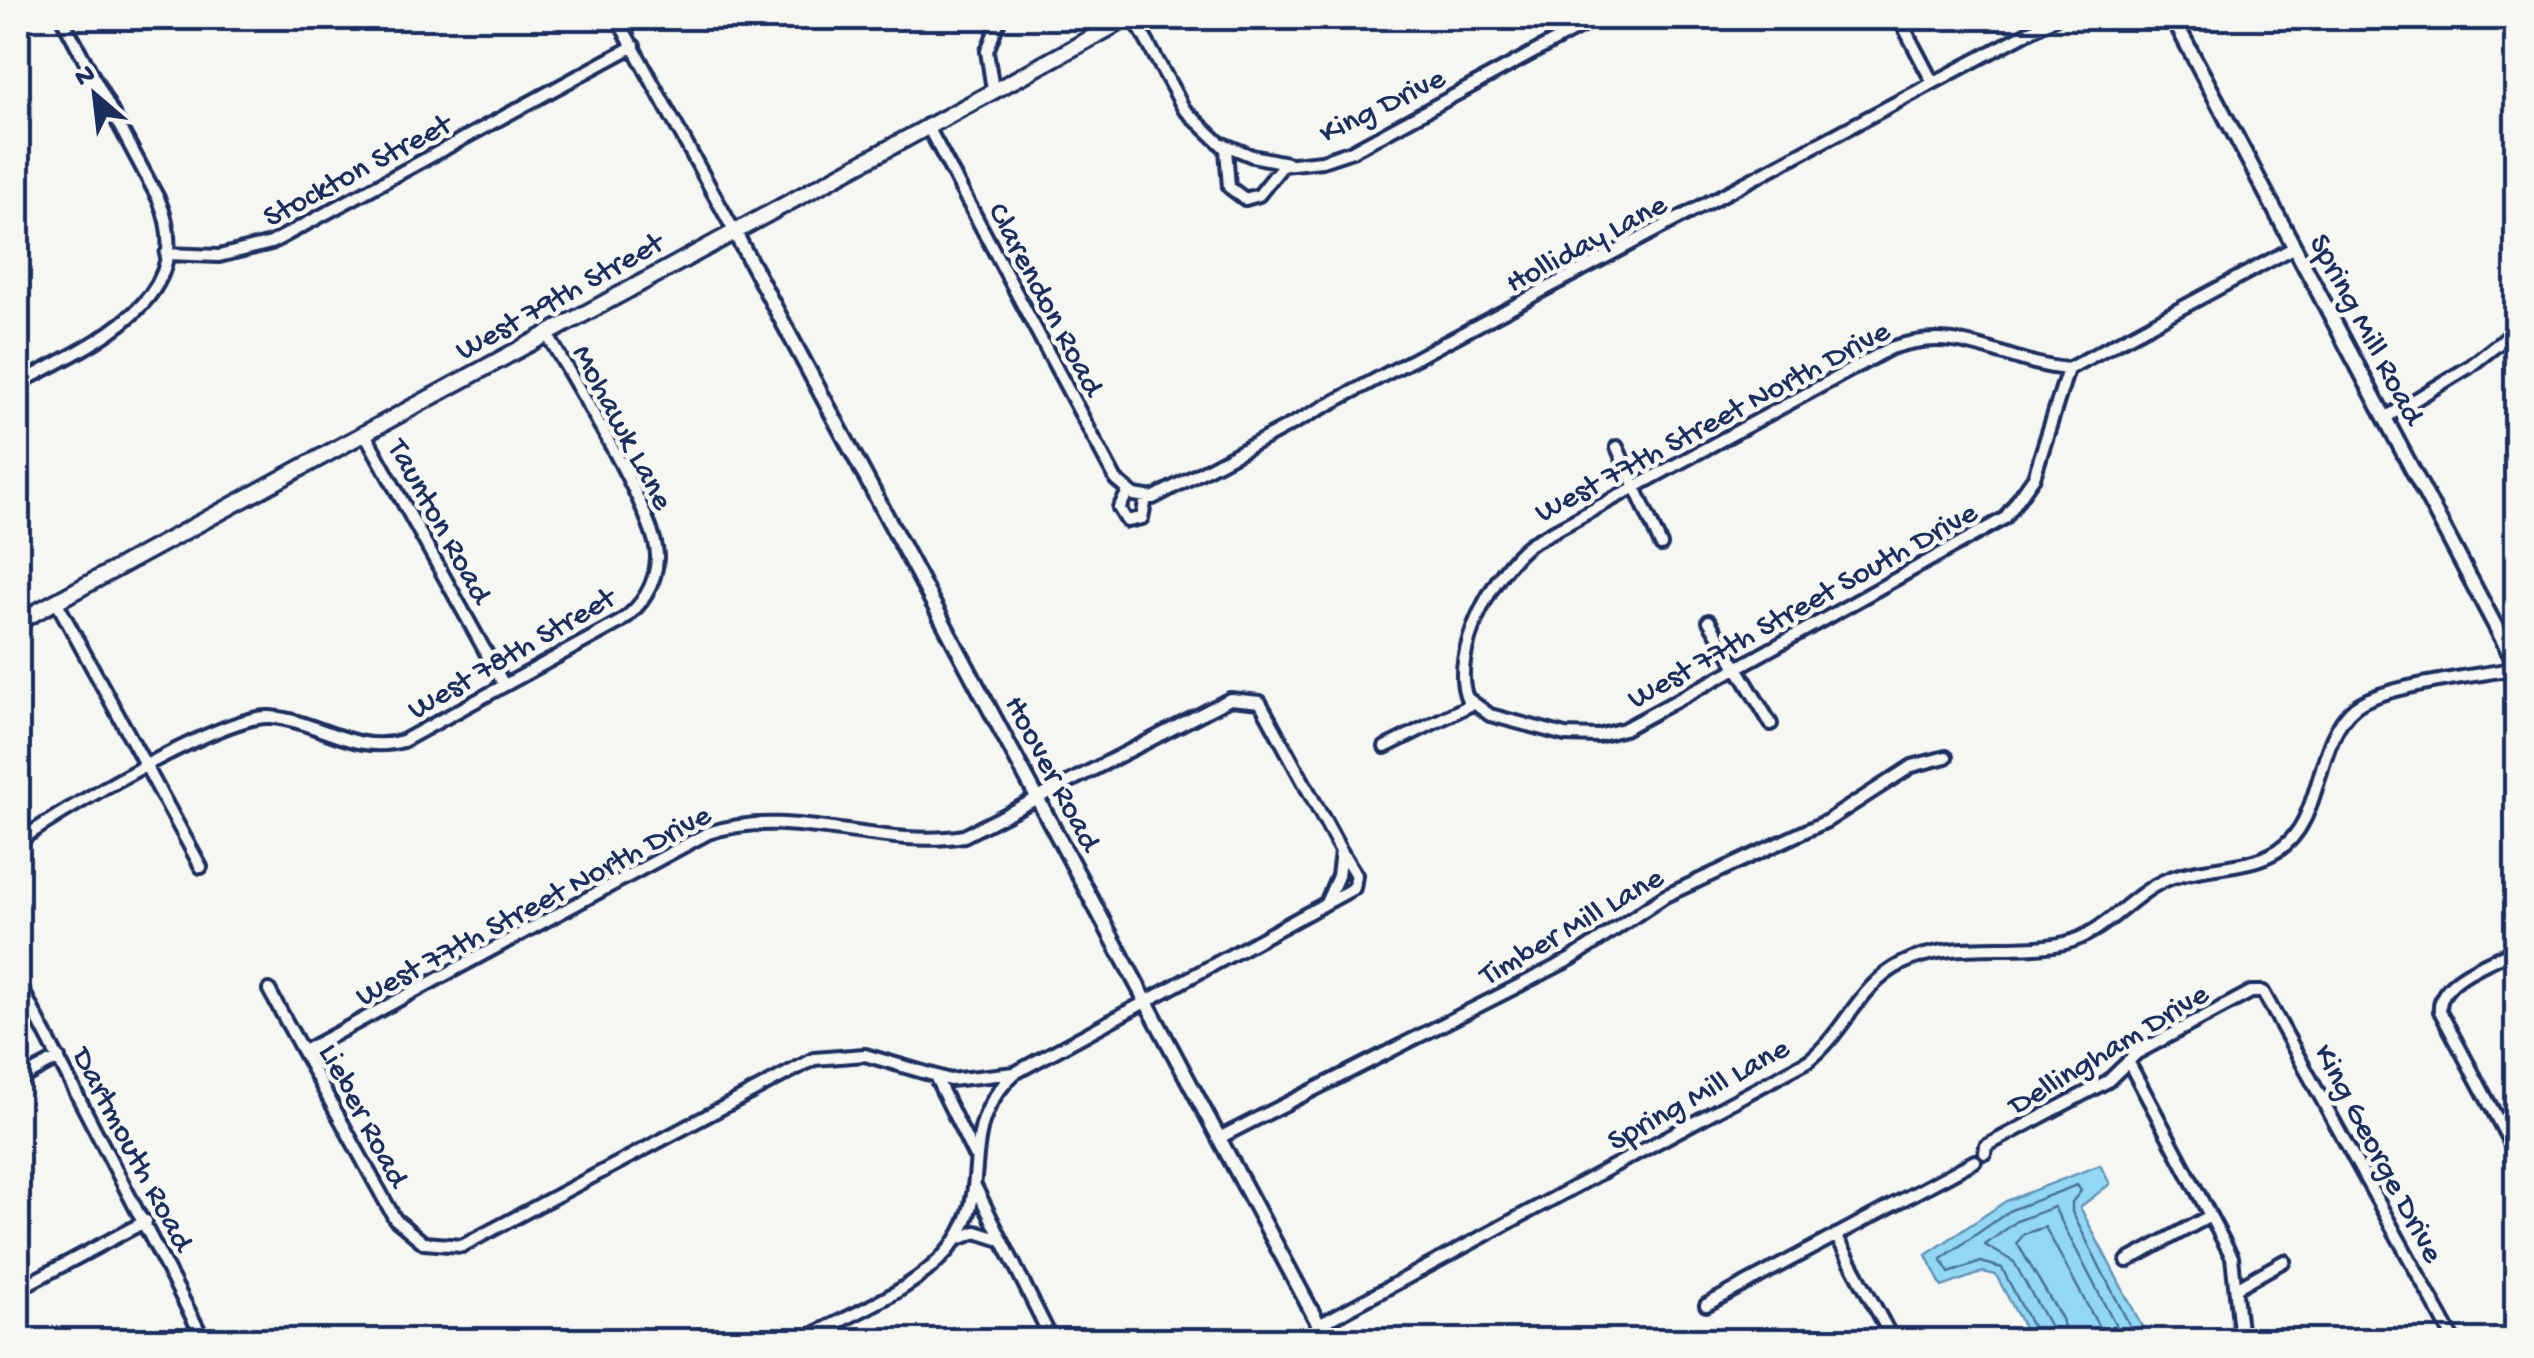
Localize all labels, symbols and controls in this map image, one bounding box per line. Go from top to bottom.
north arrow [45,45,145,145]
text: N [70,58,101,96]
street label: King Drive [1314,61,1453,154]
street label: Stockton Street [258,106,461,238]
street label: Holliday Lane [1500,187,1675,304]
street label: Clarendon Road [977,197,1111,405]
street label: West 79th Street [450,224,674,371]
street label: Spring Mill Road [2298,228,2432,434]
street label: West 77th Street North Drive [1529,313,1898,533]
street label: Mohawk Lane [561,339,680,518]
street label: Taunton Road [376,432,500,613]
street label: West 77th Street South Drive [1622,495,1985,720]
street label: West 78th Street [402,579,626,730]
street label: Hoover Road [994,690,1109,861]
street label: West 77th Street North Drive [350,797,719,1017]
street label: Timber Mill Lane [1472,860,1672,997]
street label: Dellingham Drive [2001,976,2217,1127]
street label: Spring Mill Lane [1602,1031,1797,1162]
street label: Lieber Road [308,1038,416,1197]
street label: King George Drive [2303,1038,2450,1271]
street label: Dartmouth Road [60,1040,201,1261]

